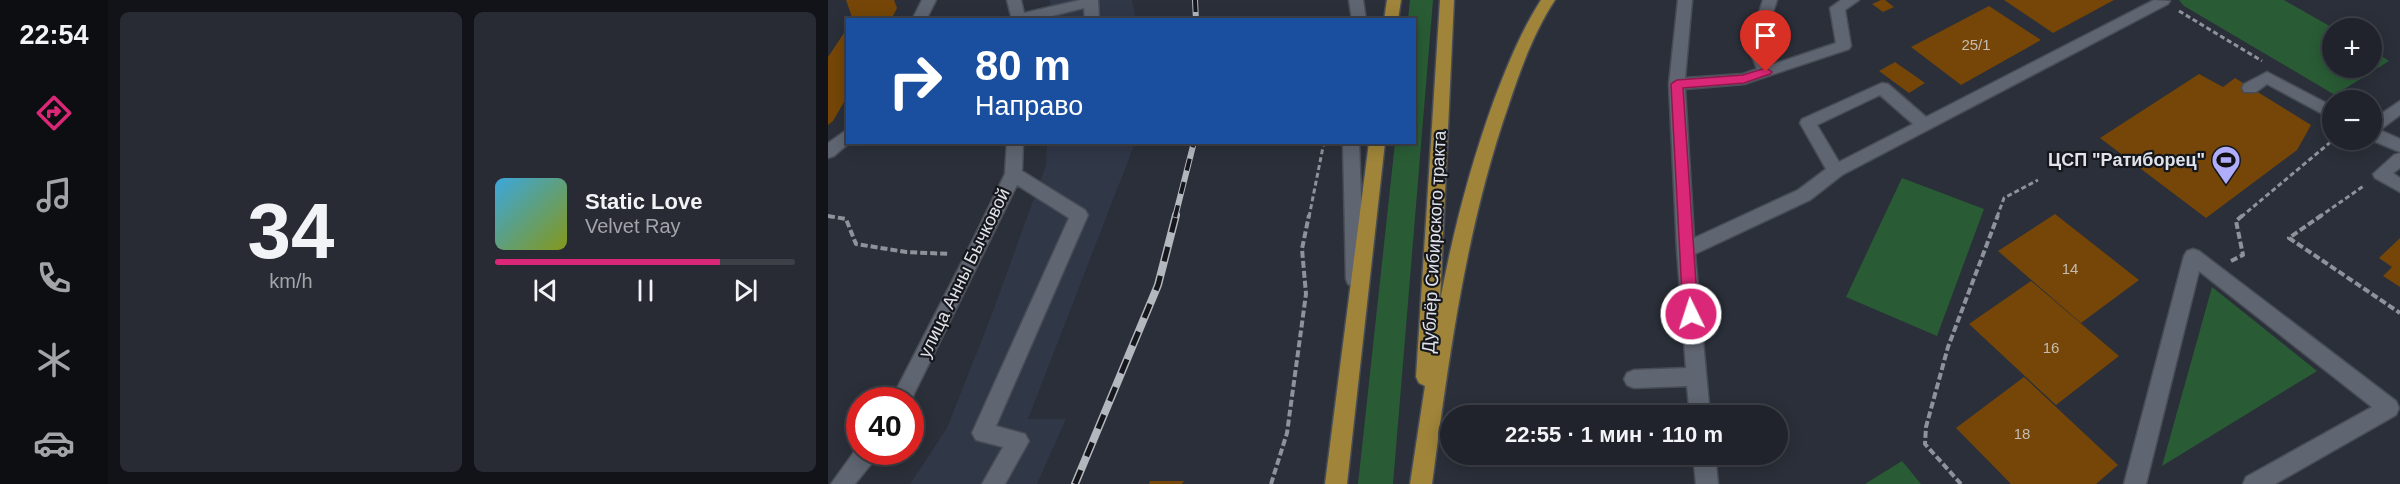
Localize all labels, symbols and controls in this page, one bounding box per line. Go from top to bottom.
pin [1740,10,1791,72]
map controls [2322,18,2382,150]
button: + [2322,18,2382,78]
icon: arrive [1749,19,1782,52]
text: 22:54 [19,20,89,50]
house number: 25/1 [1961,36,1991,53]
icon: right [876,42,954,120]
text: 80 m [975,42,1071,89]
button: − [2322,90,2382,150]
text: Направо [975,91,1083,121]
icon: directions [33,92,75,134]
street label: Дублёр Сибирского тракта [1418,129,1450,354]
sports icon: ЦСП "Ратиборец" [2210,144,2242,186]
place label: ЦСП "Ратиборец" [2048,150,2205,170]
icon: music [33,174,75,216]
street label: улица Анны Бычковой [914,185,1014,361]
text: 34 [248,187,334,275]
text: Static Love [585,189,702,214]
text: Velvet Ray [585,215,681,237]
icon: phone [33,257,75,299]
house number: 14 [2062,260,2078,277]
text: km/h [269,270,313,292]
icon: previous [529,274,562,307]
icon: pause [629,274,662,307]
icon: next [729,274,762,307]
position arrow [1659,282,1723,346]
icon: climate [33,339,75,381]
house number: 16 [2043,339,2059,356]
speed limit sign: 40 [846,387,924,465]
icon: car [33,422,75,464]
text: 22:55 · 1 мин · 110 m [1505,422,1723,447]
house number: 18 [2014,425,2030,442]

